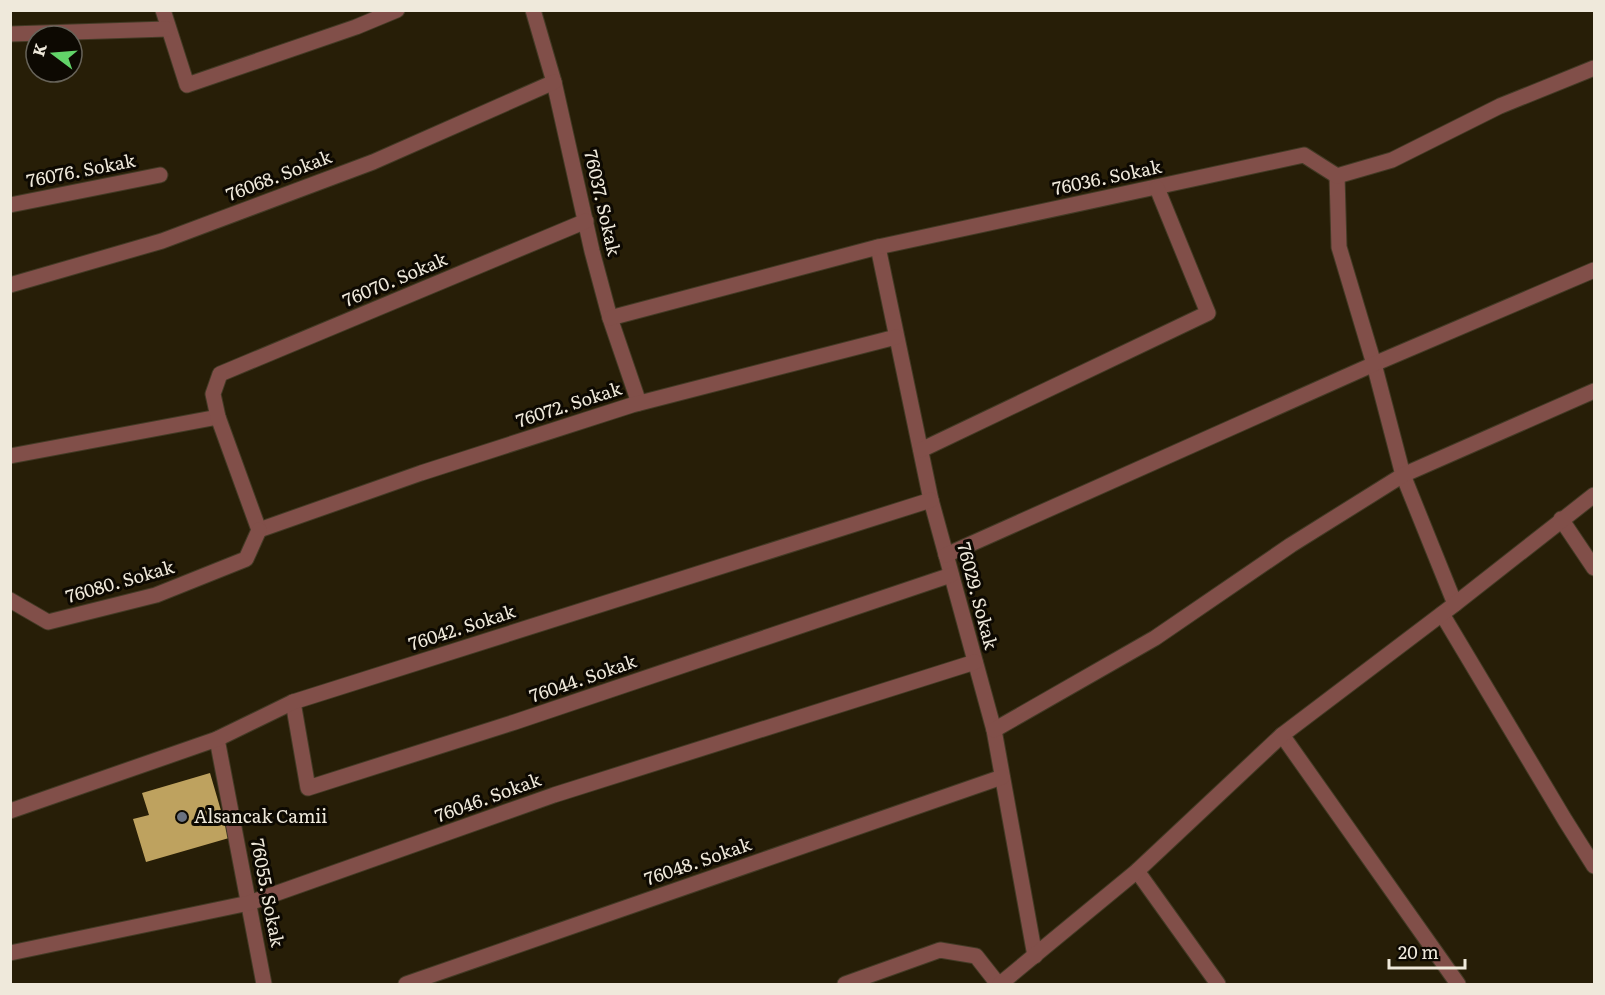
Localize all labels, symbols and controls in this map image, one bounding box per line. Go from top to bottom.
north arrow [24,24,84,84]
text: K [25,40,52,59]
street label: 76068. Sokak [222,142,336,207]
street label: 76076. Sokak [24,146,138,193]
street label: 76037. Sokak [578,147,629,259]
street label: 76036. Sokak [1050,152,1165,201]
street label: 76070. Sokak [338,244,452,313]
street label: 76072. Sokak [512,373,626,433]
street label: 76029. Sokak [951,539,1006,653]
street label: 76080. Sokak [62,552,178,609]
street label: 76042. Sokak [405,596,519,656]
street label: 76044. Sokak [525,646,641,708]
street label: 76046. Sokak [431,765,545,828]
place label: Alsancak Camii [194,802,327,829]
marker: Alsancak Camii [175,810,189,824]
street label: 76048. Sokak [640,829,756,891]
street label: 76055. Sokak [245,836,292,950]
scale bar [1389,932,1466,970]
text: 20 m [1398,938,1439,965]

